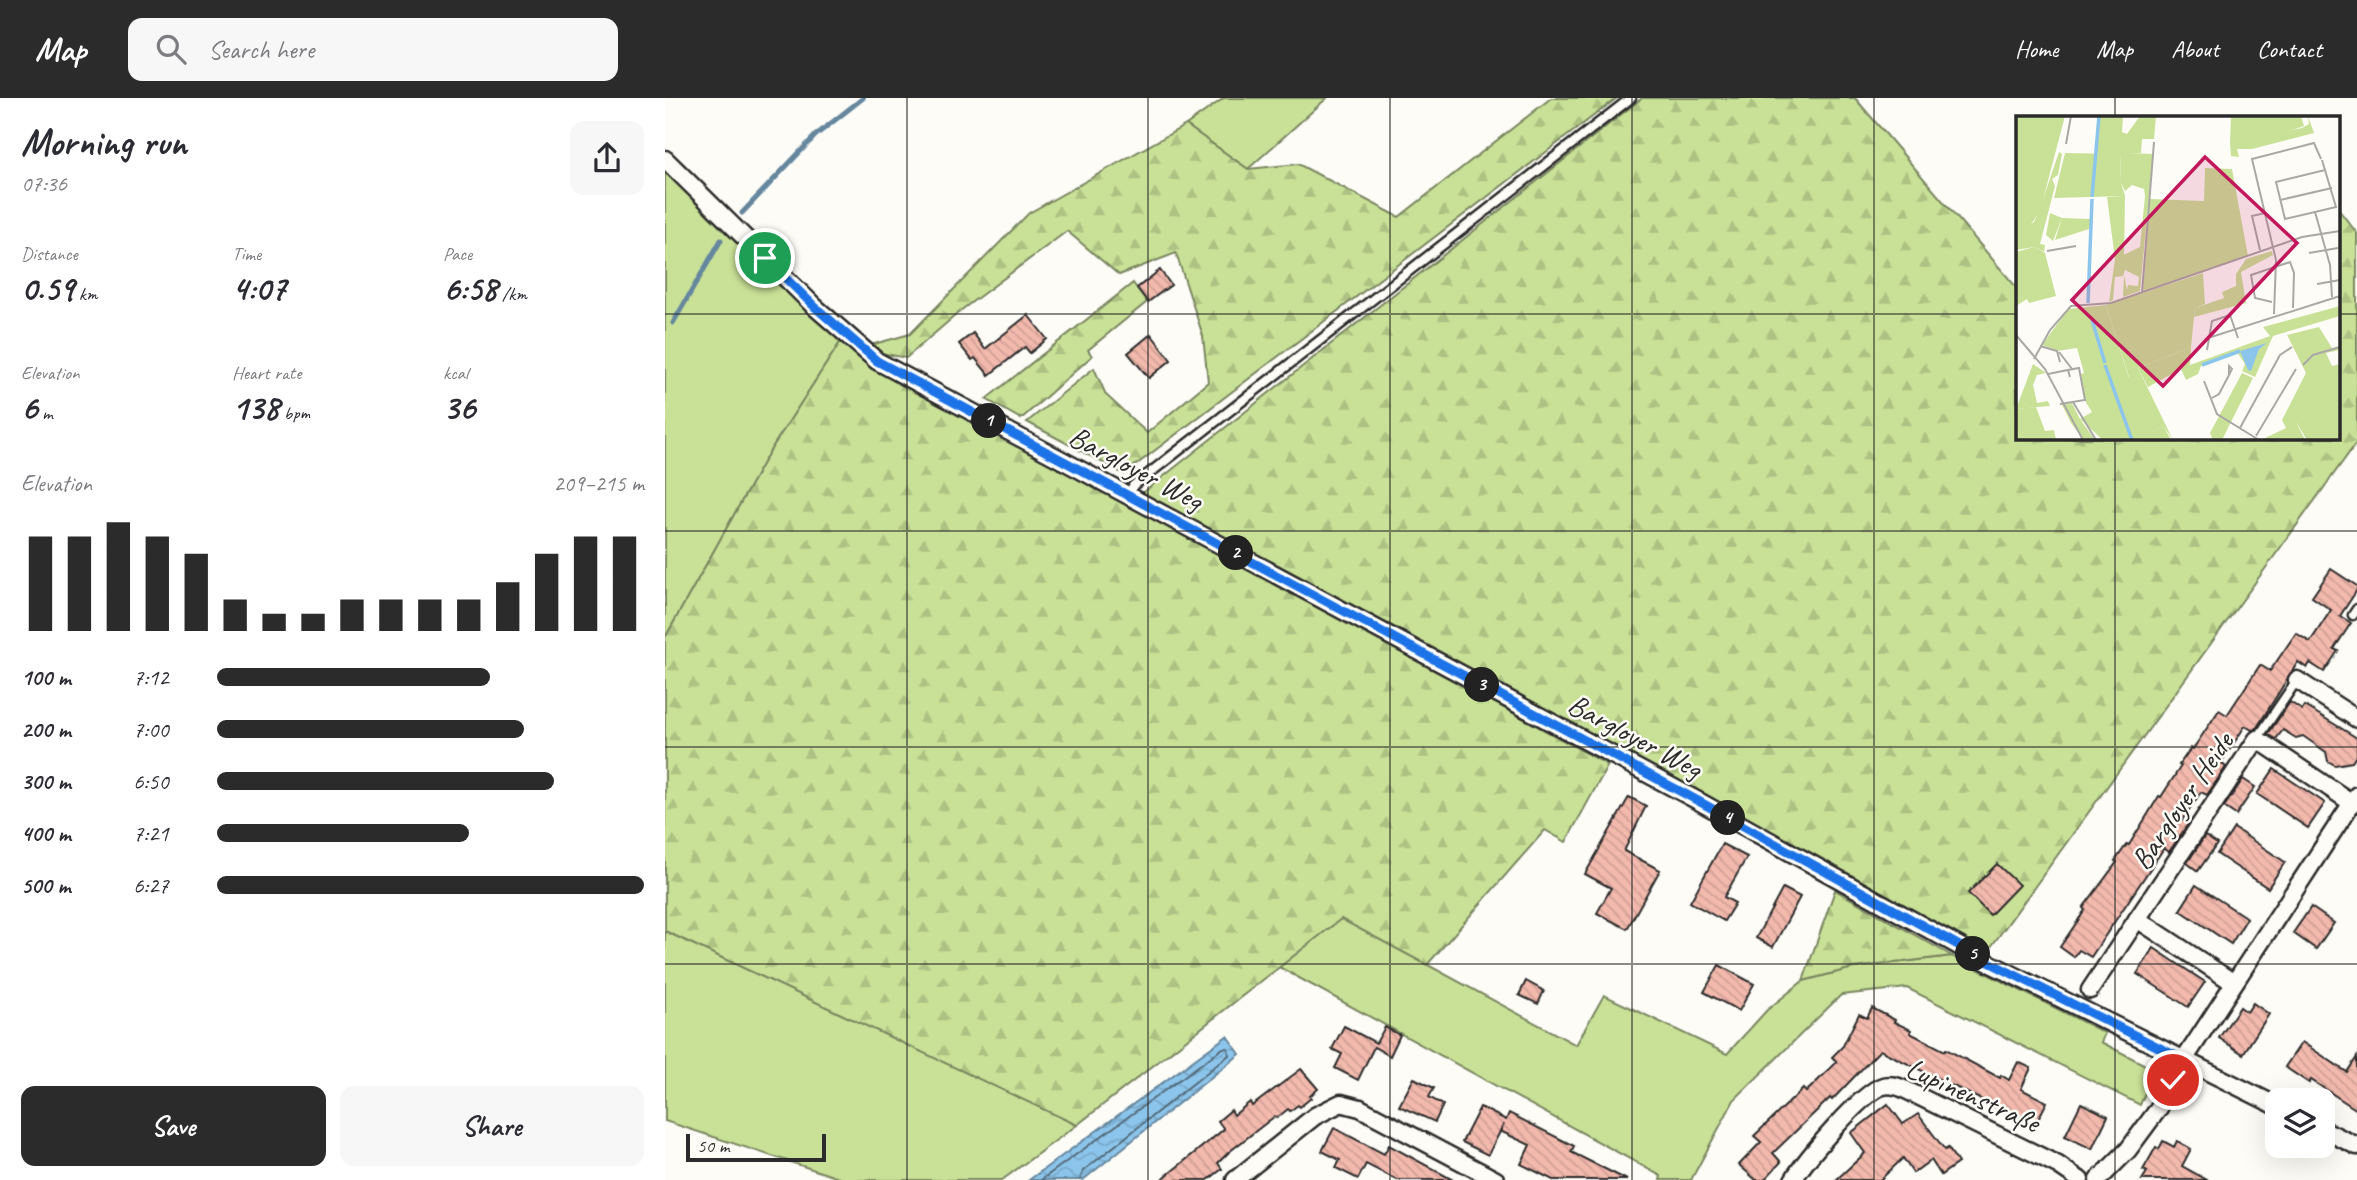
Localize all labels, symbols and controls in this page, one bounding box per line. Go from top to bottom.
search box [128,18,618,81]
text: Map [35,28,86,70]
icon: search [152,30,190,68]
text: Search here [208,33,314,66]
text: Home [2015,34,2058,64]
text: Map [2096,34,2133,64]
text: About [2171,34,2219,64]
text: Contact [2257,34,2322,64]
inset map [2016,116,2339,439]
text: Morning run [21,119,187,166]
button: share [570,121,644,195]
text: 07:36 [21,169,67,198]
pin [735,228,795,288]
icon: arrive [746,239,784,277]
text: Distance [21,242,78,266]
text: Time [232,242,261,266]
text: Pace [443,242,472,266]
text: 0.59 [21,266,74,311]
text: 4:07 [232,266,286,311]
text: 6:58 [443,266,497,311]
text: km [74,282,97,306]
text: /km [497,282,527,306]
text: Elevation [21,361,79,385]
text: Heart rate [232,361,301,385]
text: kcal [443,361,468,385]
text: 6 [21,385,38,430]
text: 138 [232,385,279,430]
text: 36 [443,385,475,430]
text: m [38,401,53,425]
text: bpm [279,401,310,425]
pin: 1 [971,404,1007,438]
text: 1 [984,408,993,432]
street label: Bargloyer Weg [1063,417,1212,520]
text: Elevation [21,469,92,498]
text: 209–215 m [553,469,644,498]
pin: 2 [1219,536,1253,570]
text: 2 [1231,540,1240,564]
text: 100 m [21,663,71,692]
text: 7:12 [133,663,169,692]
pin: 3 [1465,668,1499,702]
text: 3 [1477,672,1486,696]
street label: Bargloyer Weg [1562,685,1711,788]
text: 200 m [21,715,71,744]
text: 7:00 [133,715,169,744]
street label: Bargloyer Heide [2122,723,2243,877]
text: 300 m [21,767,71,796]
text: 6:50 [133,767,169,796]
pin: 4 [1711,800,1745,836]
text: 4 [1723,805,1732,829]
text: 400 m [21,819,71,848]
text: 7:21 [133,819,169,848]
text: 500 m [21,871,70,900]
text: 6:27 [133,871,169,900]
pin: 5 [1955,936,1991,972]
text: 5 [1968,941,1977,965]
street label: Lupinenstraße [1900,1049,2048,1142]
pin [2143,1050,2203,1110]
icon: check [2154,1061,2192,1099]
button: Save [21,1086,326,1166]
button: Share [340,1086,644,1166]
map controls [2265,1088,2335,1158]
button: layers [2265,1088,2335,1158]
scale bar [686,1131,826,1163]
text: 50 m [697,1134,729,1158]

